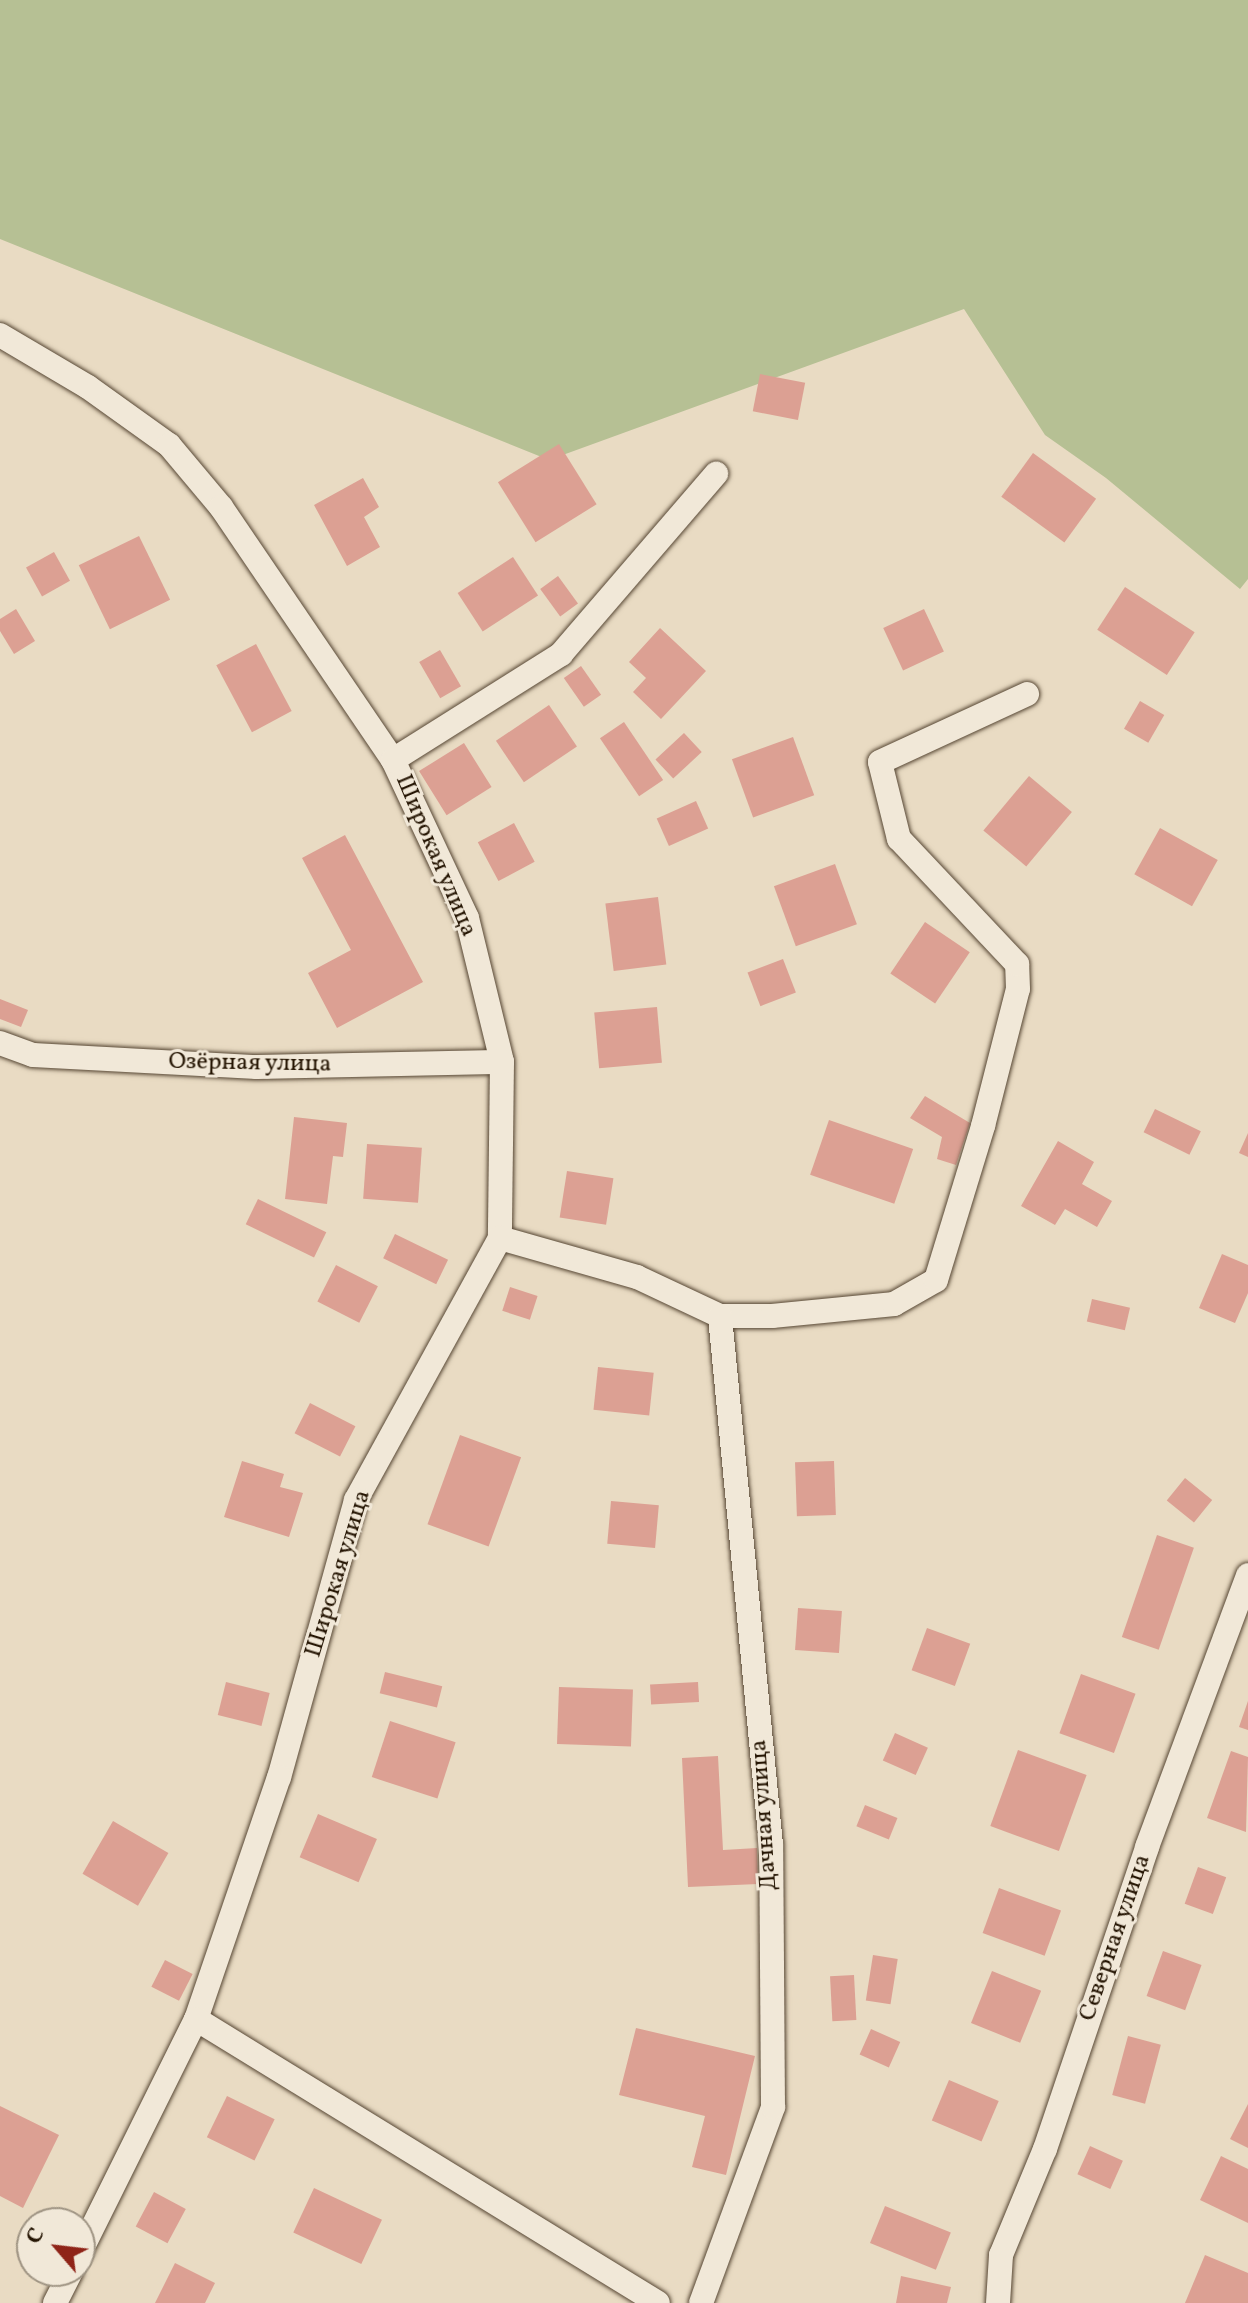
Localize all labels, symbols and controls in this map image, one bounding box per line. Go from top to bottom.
street label: Широкая улица [388,770,482,942]
street label: Озёрная улица [168,1048,332,1080]
street label: Широкая улица [300,1486,378,1662]
street label: Дачная улица [745,1738,785,1892]
street label: Северная улица [1074,1851,1158,2025]
north arrow [16,2207,96,2287]
text: С [19,2223,53,2250]

